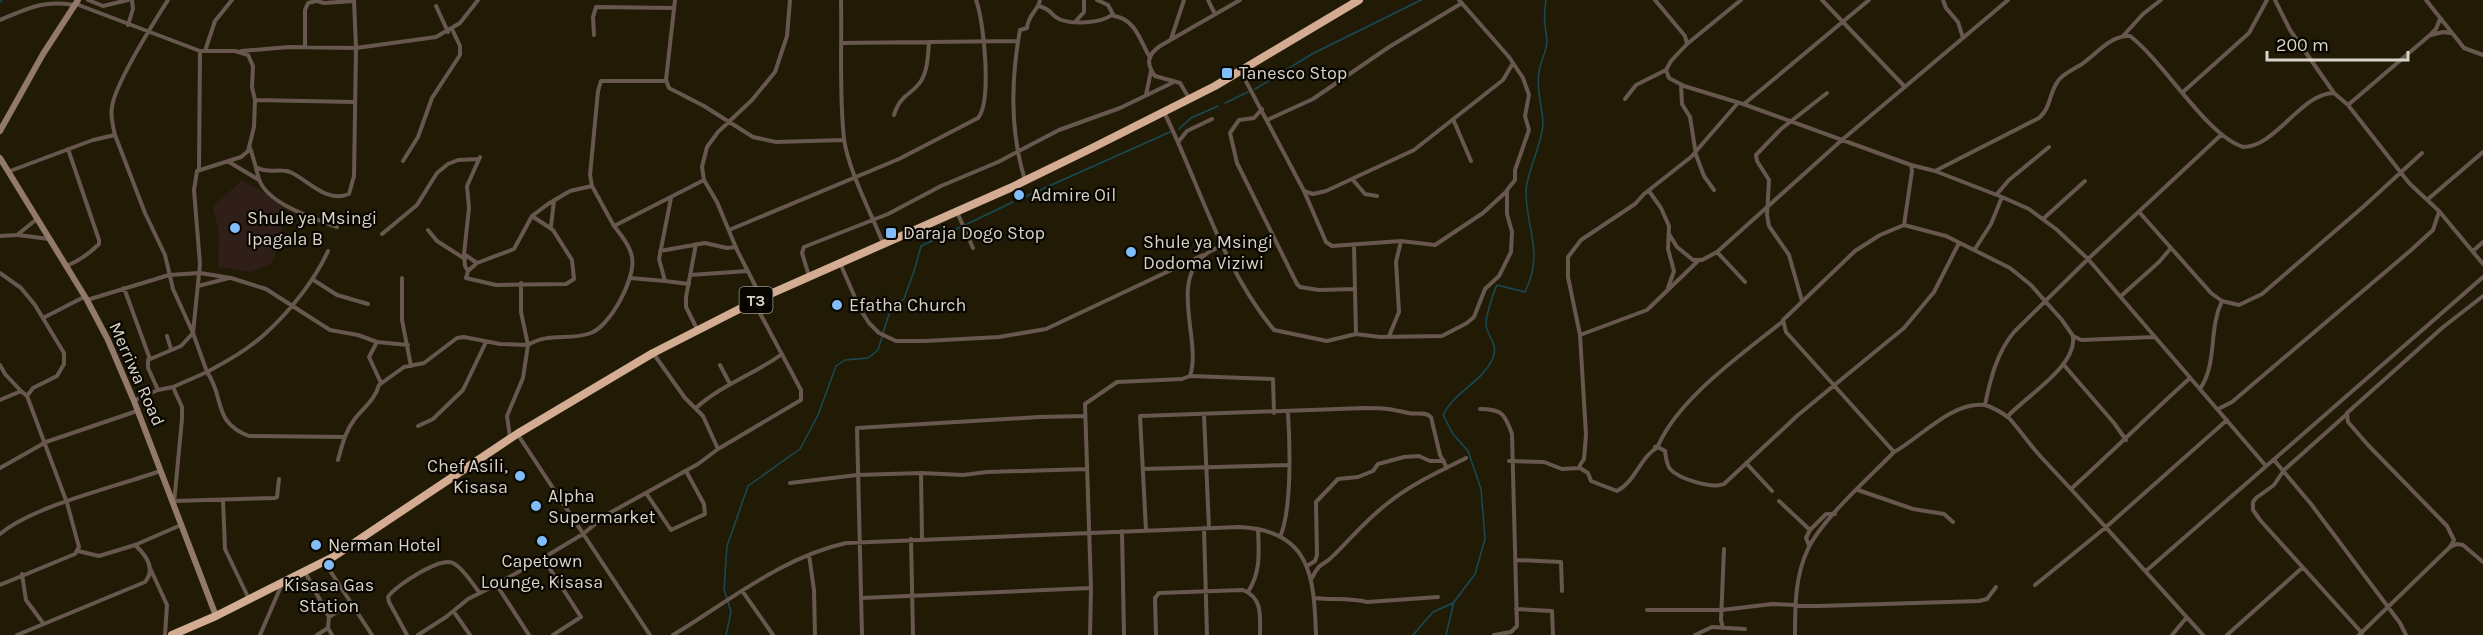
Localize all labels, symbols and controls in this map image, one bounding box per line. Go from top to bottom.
scale bar [2267,24,2408,62]
text: 200 m [2276,34,2329,56]
place label: Tanesco Stop [1239,62,1347,84]
marker: Tanesco Stop [1220,66,1234,80]
place label: Admire Oil [1031,184,1116,206]
marker: Admire Oil [1012,188,1026,202]
place label: Shule ya Msingi Ipagala B [247,207,377,250]
marker: Shule ya Msingi Ipagala B [228,221,242,235]
place label: Daraja Dogo Stop [903,222,1045,244]
marker: Daraja Dogo Stop [884,226,898,240]
place label: Shule ya Msingi Dodoma Viziwi [1143,231,1273,274]
marker: Shule ya Msingi Dodoma Viziwi [1124,245,1138,259]
road number: T3 [740,287,772,313]
place label: Efatha Church [849,294,966,316]
marker: Efatha Church [830,298,844,312]
street label: Merriwa Road [104,319,170,429]
place label: Chef Asili, Kisasa [427,455,508,498]
marker: Chef Asili, Kisasa [513,469,527,483]
place label: Alpha Supermarket [548,485,656,528]
marker: Alpha Supermarket [529,499,543,513]
place label: Nerman Hotel [328,534,441,556]
marker: Capetown Lounge, Kisasa [535,534,549,548]
marker: Nerman Hotel [309,538,323,552]
place label: Capetown Lounge, Kisasa [481,550,603,593]
marker: Kisasa Gas Station [322,558,336,572]
place label: Kisasa Gas Station [284,574,374,617]

